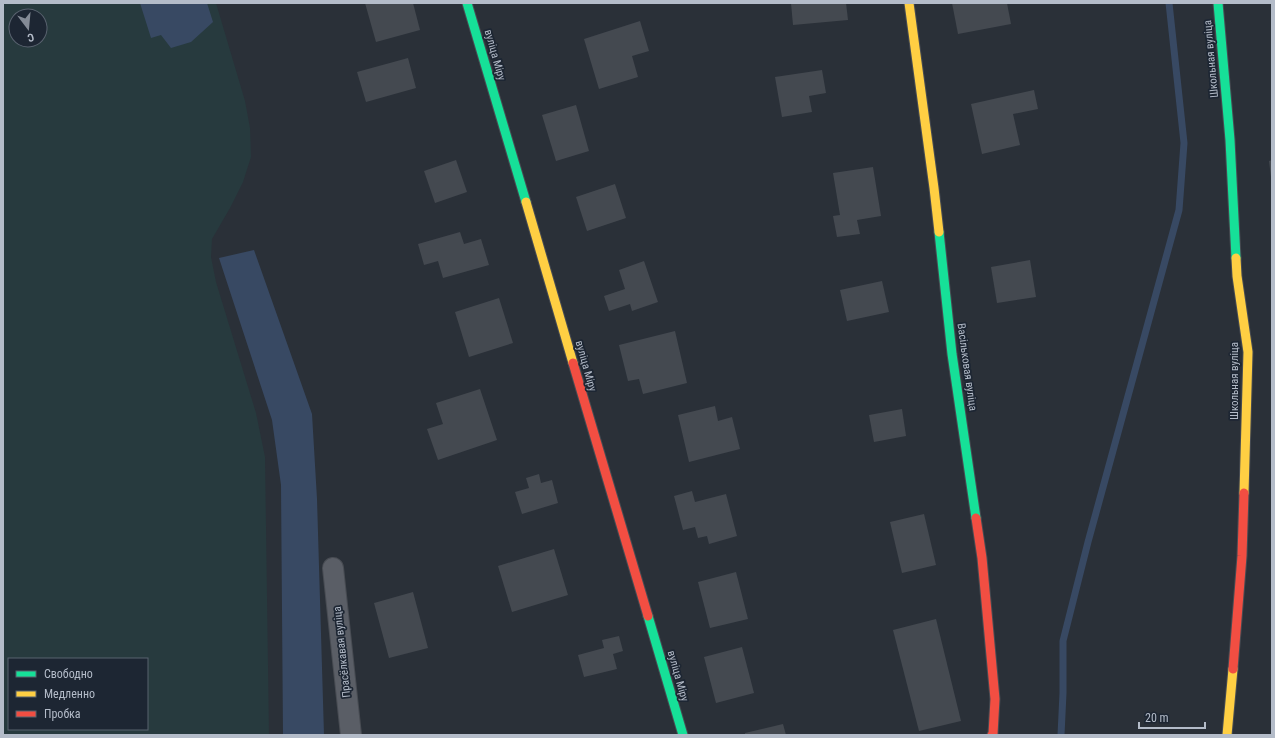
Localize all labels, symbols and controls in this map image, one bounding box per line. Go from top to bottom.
north arrow [8,8,48,48]
street label: Школьная вуліца [1201,19,1221,99]
street label: вуліца Міру [482,28,509,82]
text: С [26,30,35,44]
street label: Васільковая вуліца [954,322,980,412]
street label: вуліца Міру [573,339,600,393]
street label: Школьная вуліца [1228,342,1241,420]
street label: Прасёлкавая вуліца [331,606,353,698]
street label: вуліца Міру [665,649,692,703]
legend [8,658,148,730]
text: Свободно [44,667,93,681]
text: Медленно [44,687,95,701]
scale bar [1139,704,1205,730]
text: Пробка [44,707,81,721]
text: 20 m [1145,711,1169,725]

